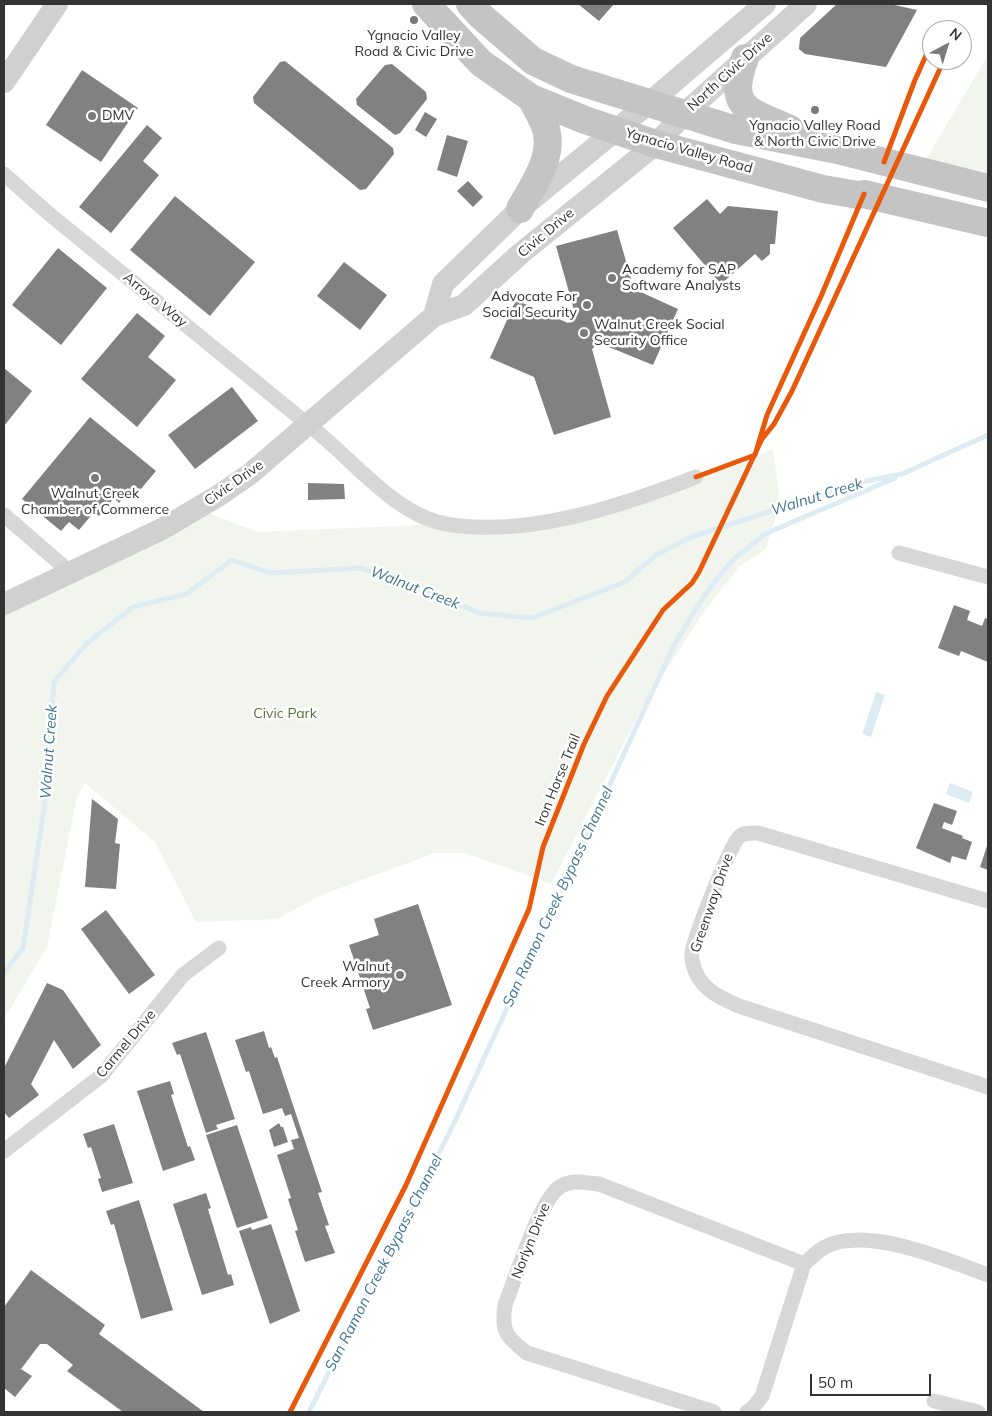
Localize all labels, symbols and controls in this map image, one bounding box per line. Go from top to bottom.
marker: Ygnacio Valley Road & Civic Drive [408,14,420,26]
north arrow [922,20,972,70]
text: N [946,24,966,44]
place label: Ygnacio Valley Road & Civic Drive [354,28,474,60]
street label: North Civic Drive [684,29,776,115]
marker: Ygnacio Valley Road & North Civic Drive [809,104,821,116]
place label: DMV [102,108,134,124]
marker: DMV [86,110,98,122]
place label: Ygnacio Valley Road & North Civic Drive [749,118,881,150]
street label: Ygnacio Valley Road [624,125,754,177]
street label: Civic Drive [515,205,577,261]
place label: Academy for SAP Software Analysts [622,262,741,294]
street label: Arroyo Way [119,269,191,331]
marker: Academy for SAP Software Analysts [606,272,618,284]
place label: Advocate For Social Security [482,289,577,322]
marker: Advocate For Social Security [581,299,593,311]
place label: Walnut Creek Social Security Office [594,317,725,350]
marker: Walnut Creek Social Security Office [578,327,590,339]
street label: Civic Drive [201,457,267,509]
marker: Walnut Creek Chamber of Commerce [89,472,101,484]
water label: Walnut Creek [769,475,865,519]
place label: Walnut Creek Chamber of Commerce [21,486,169,518]
water label: Walnut Creek [368,563,462,613]
water label: Walnut Creek [37,704,61,800]
park label: Civic Park [253,706,317,722]
street label: Iron Horse Trail [532,731,584,829]
water label: San Ramon Creek Bypass Channel [499,784,617,1010]
street label: Greenway Drive [687,851,737,955]
place label: Walnut Creek Armory [301,959,390,992]
marker: Walnut Creek Armory [394,969,406,981]
street label: Carmel Drive [93,1007,159,1081]
water label: San Ramon Creek Bypass Channel [321,1152,447,1374]
street label: Norlyn Drive [508,1201,554,1281]
scale bar [812,1364,933,1396]
text: 50 m [818,1373,853,1392]

